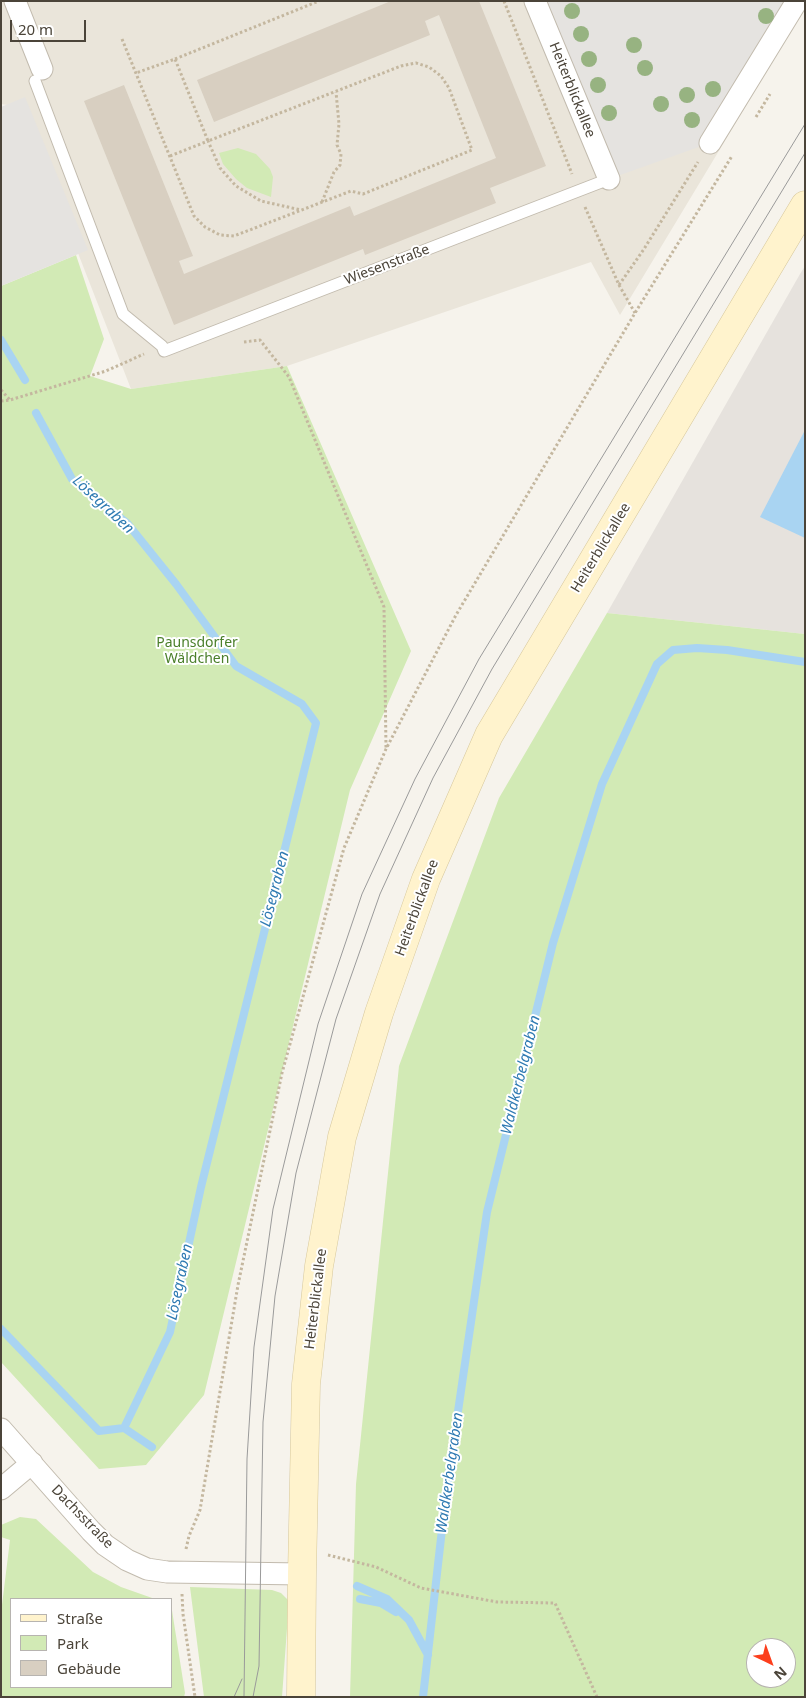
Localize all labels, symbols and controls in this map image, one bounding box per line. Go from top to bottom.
scale bar [12,10,89,42]
text: 20 m [18,19,53,39]
street label: Heiterblickallee [545,40,599,140]
street label: Wiesenstraße [342,241,432,289]
water label: Lösegraben [69,472,137,538]
street label: Heiterblickallee [568,500,634,596]
park label: Paunsdorfer Wäldchen [156,635,238,668]
water label: Lösegraben [257,849,293,929]
street label: Heiterblickallee [392,857,442,959]
water label: Waldkerbelgraben [498,1014,544,1136]
water label: Lösegraben [163,1242,197,1322]
street label: Heiterblickallee [301,1248,331,1350]
water label: Waldkerbelgraben [433,1411,467,1535]
street label: Dachsstraße [47,1482,117,1552]
legend [10,1598,172,1688]
text: Straße [57,1608,103,1628]
text: Park [57,1633,89,1653]
north arrow [746,1638,796,1688]
text: Gebäude [57,1658,121,1678]
text: N [770,1663,791,1685]

